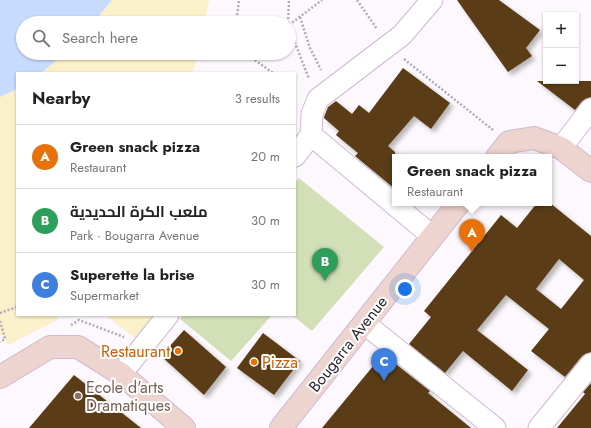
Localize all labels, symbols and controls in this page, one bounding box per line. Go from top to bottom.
map controls [543,12,579,84]
button: + [543,12,579,48]
search box [16,16,296,60]
icon: search [30,27,52,49]
text: Search here [62,27,138,49]
button: − [543,48,579,84]
text: Nearby [32,86,90,110]
text: 3 results [235,89,280,108]
text: Green snack pizza [70,136,200,158]
text: A [40,147,50,166]
text: 20 m [251,147,280,166]
popup [392,154,552,206]
text: Restaurant [70,158,126,177]
text: Green snack pizza [407,160,537,182]
text: Restaurant [407,182,463,201]
text: ملعب الكرة الحديدية [70,201,208,223]
text: B [41,211,49,230]
text: 30 m [251,211,280,230]
pin: A [459,219,485,252]
text: Park · Bougarra Avenue [70,226,199,245]
pin: B [312,248,338,281]
text: Superette la brise [70,264,195,286]
text: C [40,275,50,294]
text: 30 m [251,275,280,294]
your location [395,279,415,299]
text: Supermarket [70,286,139,305]
street label: Bougarra Avenue [303,291,393,397]
place label: Restaurant [101,340,170,363]
marker: Restaurant [173,346,183,356]
pin: C [371,348,397,381]
place label: Pizza [262,351,298,374]
marker: Pizza [249,357,259,367]
place label: Ecole d'arts Dramatiques [86,376,170,417]
marker: Ecole d'arts Dramatiques [73,391,83,401]

